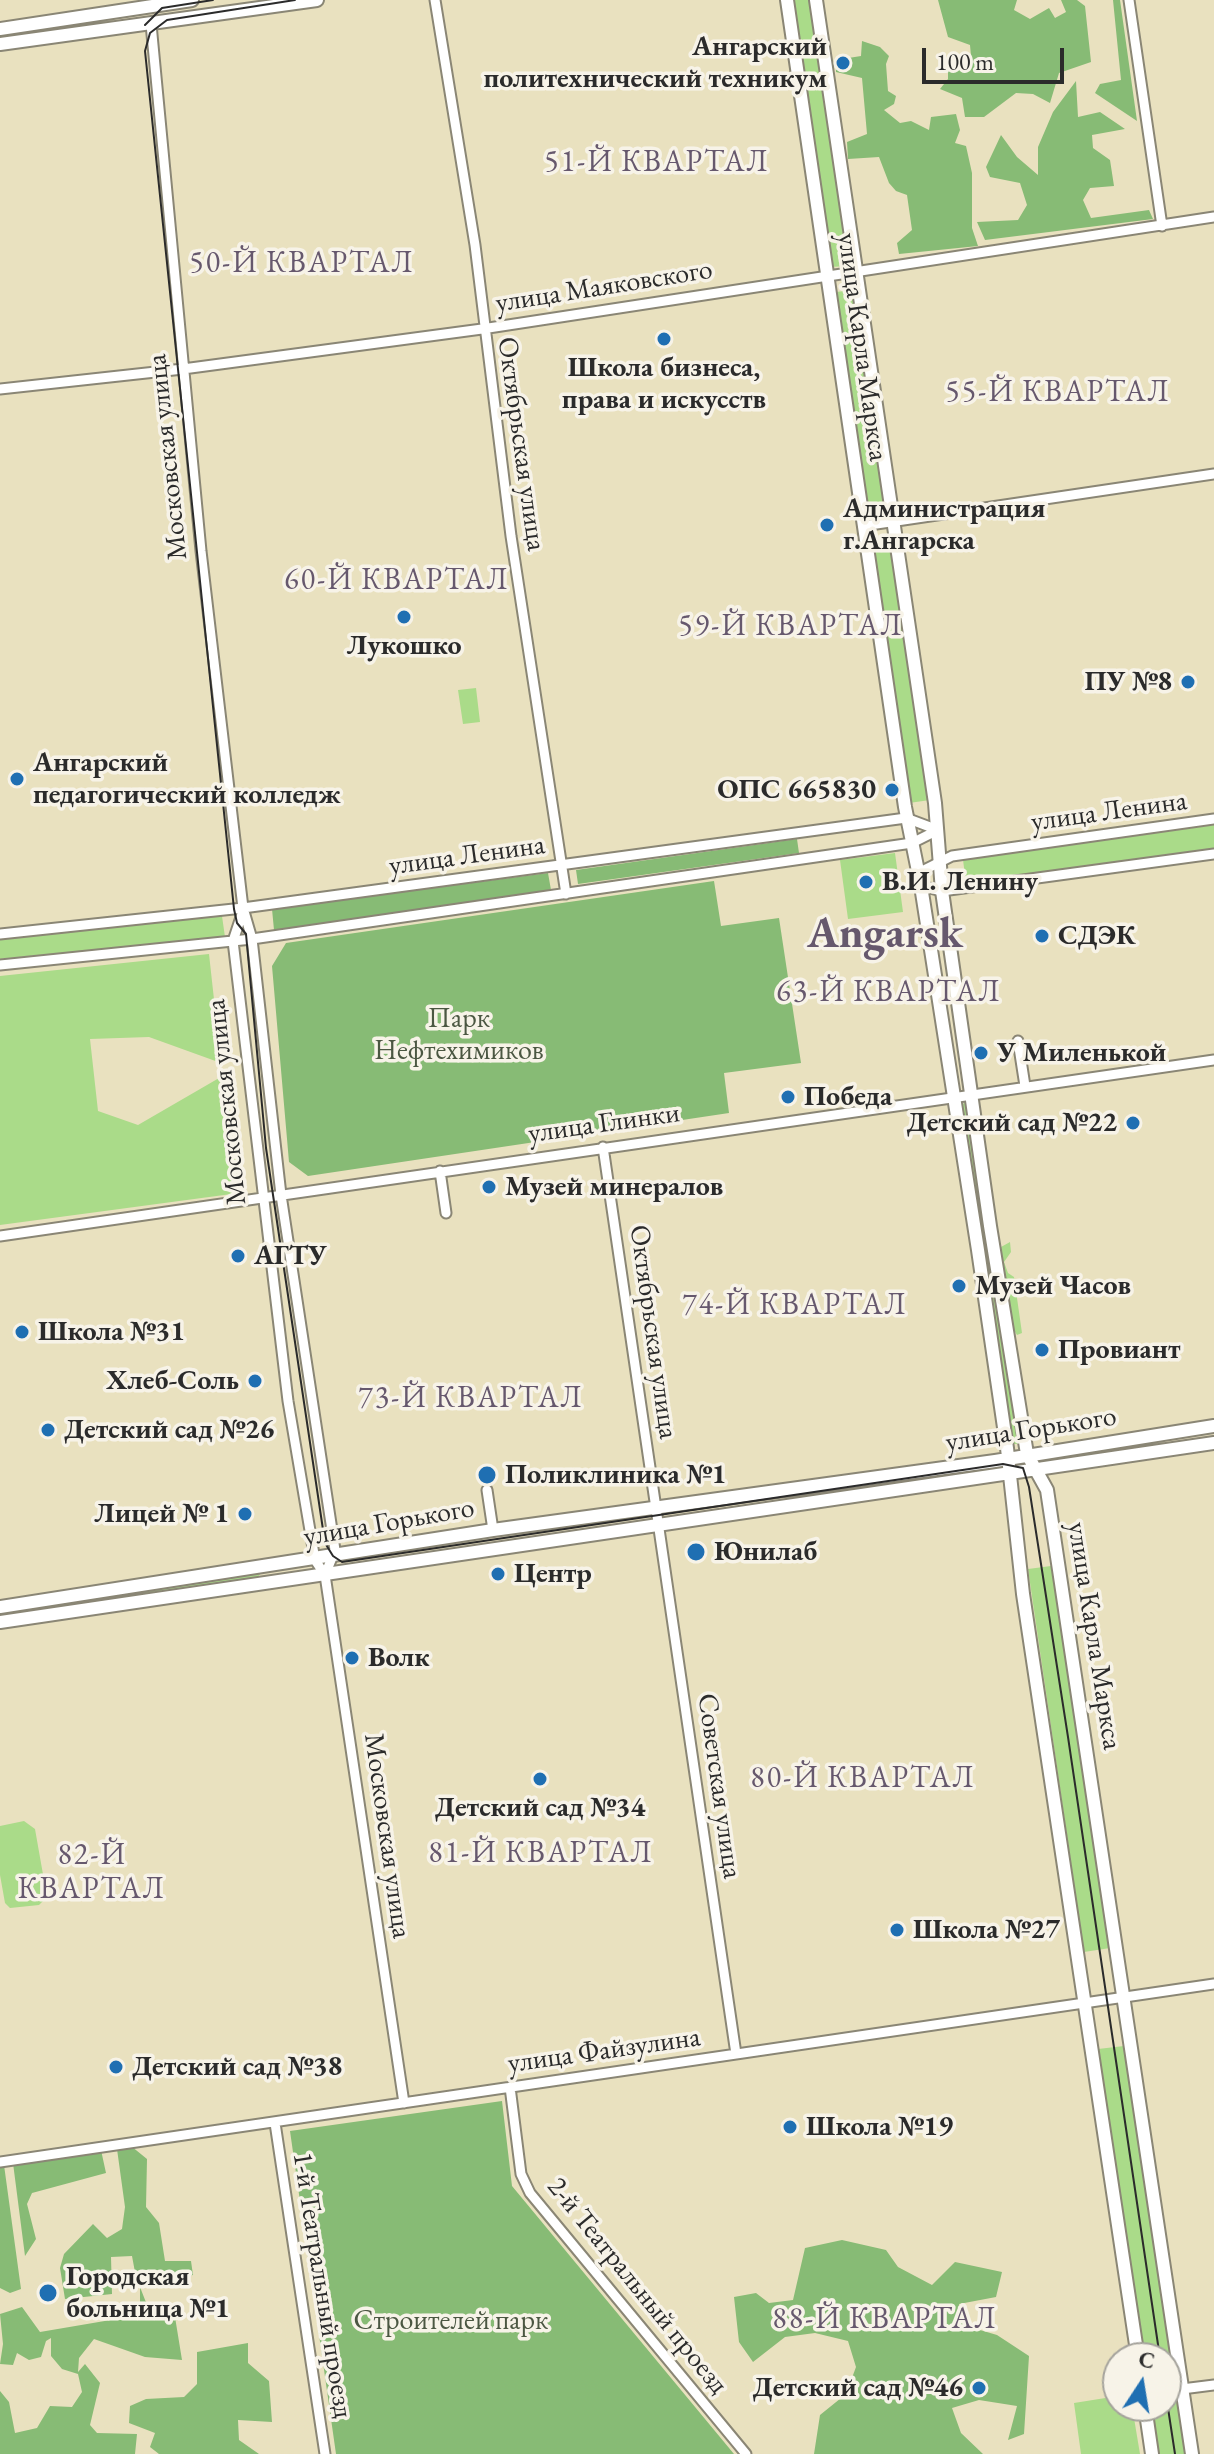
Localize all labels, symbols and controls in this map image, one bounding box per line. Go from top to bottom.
place label: Ангарский политехнический техникум [483,30,827,96]
scale bar [926,32,1068,82]
text: 100 m [936,46,994,77]
marker: Ангарский политехнический техникум [834,54,852,72]
district label: 51-Й КВАРТАЛ [544,145,770,181]
street label: улица Карла Маркса [829,231,895,463]
district label: 50-Й КВАРТАЛ [189,246,415,282]
street label: улица Маяковского [493,253,715,321]
marker: Школа бизнеса, права и искусств [655,330,673,348]
street label: Октябрьская улица [489,335,553,553]
place label: Школа бизнеса, права и искусств [562,351,766,417]
street label: Московская улица [140,352,196,562]
district label: 55-Й КВАРТАЛ [945,375,1171,411]
place label: Администрация г.Ангарска [843,492,1045,558]
marker: Администрация г.Ангарска [818,516,836,534]
district label: 60-Й КВАРТАЛ [284,563,510,599]
marker: Лукошко [395,608,413,626]
district label: 59-Й КВАРТАЛ [678,609,904,645]
place label: Лукошко [346,629,462,663]
place label: ПУ №8 [1084,665,1172,699]
marker: ПУ №8 [1179,673,1197,691]
place label: Ангарский педагогический колледж [33,746,341,812]
marker: Ангарский педагогический колледж [8,770,26,788]
place label: ОПС 665830 [717,773,876,807]
marker: ОПС 665830 [883,781,901,799]
street label: улица Ленина [1029,784,1189,840]
street label: улица Ленина [387,828,547,884]
place label: В.И. Ленину [882,865,1038,899]
marker: В.И. Ленину [857,873,875,891]
district label: Angarsk [807,909,963,961]
place label: СДЭК [1058,919,1136,953]
marker: СДЭК [1033,927,1051,945]
district label: 63-Й КВАРТАЛ [776,975,1002,1011]
street label: Московская улица [199,997,255,1207]
park label: Парк Нефтехимиков [374,1002,544,1068]
place label: У Миленькой [997,1036,1166,1070]
marker: У Миленькой [972,1044,990,1062]
place label: Победа [804,1080,892,1114]
marker: Победа [779,1088,797,1106]
street label: улица Глинки [526,1097,682,1151]
place label: Детский сад №22 [907,1106,1117,1140]
marker: Детский сад №22 [1124,1114,1142,1132]
place label: Музей минералов [505,1170,723,1204]
marker: Музей минералов [480,1178,498,1196]
street label: Октябрьская улица [621,1223,685,1441]
place label: АГТУ [254,1239,327,1273]
marker: АГТУ [229,1247,247,1265]
place label: Музей Часов [975,1269,1131,1303]
marker: Музей Часов [950,1277,968,1295]
district label: 74-Й КВАРТАЛ [682,1288,908,1324]
place label: Школа №31 [38,1315,185,1349]
marker: Школа №31 [13,1323,31,1341]
place label: Провиант [1058,1333,1181,1367]
marker: Провиант [1033,1341,1051,1359]
place label: Хлеб-Соль [106,1364,239,1398]
marker: Хлеб-Соль [246,1372,264,1390]
district label: 73-Й КВАРТАЛ [358,1381,584,1417]
street label: улица Горького [943,1400,1119,1460]
place label: Детский сад №26 [64,1413,274,1447]
marker: Детский сад №26 [39,1421,57,1439]
place label: Поликлиника №1 [505,1458,726,1492]
marker: Поликлиника №1 [476,1464,498,1486]
street label: улица Горького [301,1491,477,1555]
place label: Лицей № 1 [94,1497,229,1531]
marker: Лицей № 1 [236,1505,254,1523]
street label: улица Карла Маркса [1059,1520,1129,1752]
place label: Юнилаб [714,1535,817,1569]
marker: Юнилаб [685,1541,707,1563]
place label: Центр [514,1557,592,1591]
marker: Центр [489,1565,507,1583]
place label: Волк [368,1641,430,1675]
marker: Волк [343,1649,361,1667]
street label: Советская улица [689,1691,749,1881]
street label: Московская улица [356,1731,418,1941]
district label: 80-Й КВАРТАЛ [750,1761,976,1797]
marker: Детский сад №34 [531,1770,549,1788]
place label: Детский сад №34 [435,1791,645,1825]
district label: 81-Й КВАРТАЛ [428,1836,654,1872]
district label: 82-Й КВАРТАЛ [18,1838,166,1908]
place label: Школа №27 [913,1913,1060,1947]
marker: Школа №27 [888,1921,906,1939]
street label: улица Файзулина [506,2021,702,2081]
place label: Детский сад №38 [132,2050,342,2084]
marker: Детский сад №38 [107,2058,125,2076]
place label: Школа №19 [806,2110,953,2144]
marker: Школа №19 [781,2118,799,2136]
street label: 1-й Театральный проезд [284,2150,360,2420]
street label: 2-й Театральный проезд [539,2171,735,2401]
place label: Городская больница №1 [66,2260,229,2326]
marker: Городская больница №1 [37,2282,59,2304]
district label: 88-Й КВАРТАЛ [772,2302,998,2338]
park label: Строителей парк [354,2304,548,2338]
north arrow [1102,2342,1182,2422]
text: С [1136,2344,1157,2376]
place label: Детский сад №46 [753,2371,963,2405]
marker: Детский сад №46 [970,2379,988,2397]

